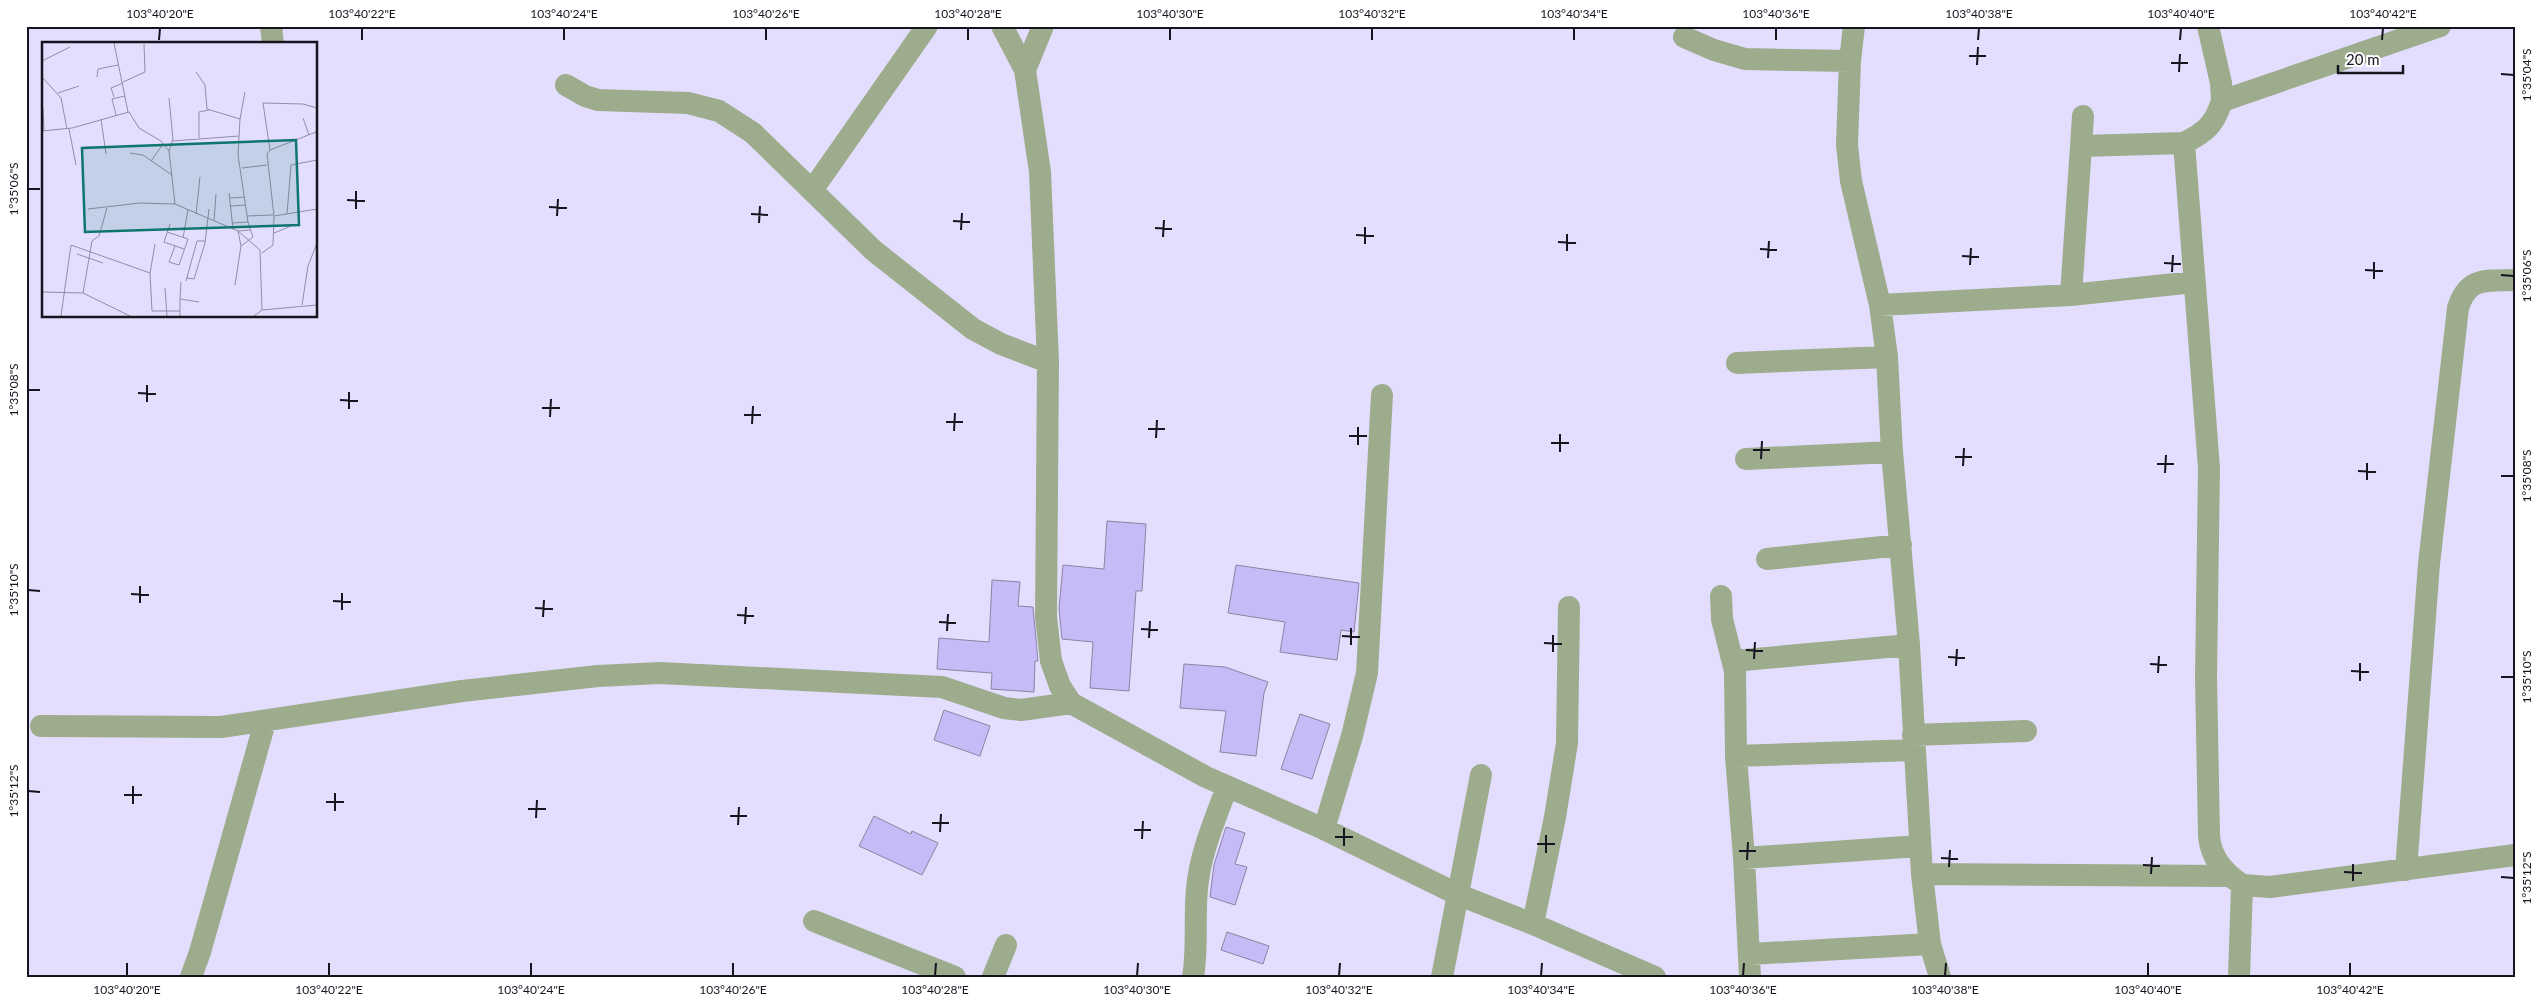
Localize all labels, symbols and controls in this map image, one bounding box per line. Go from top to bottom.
text: 103°40'20"E [126,6,194,21]
text: 103°40'22"E [328,6,396,21]
text: 103°40'24"E [530,6,598,21]
text: 103°40'26"E [732,6,800,21]
text: 103°40'28"E [934,6,1002,21]
text: 103°40'30"E [1136,6,1204,21]
text: 103°40'32"E [1338,6,1406,21]
text: 103°40'34"E [1540,6,1608,21]
text: 103°40'36"E [1742,6,1810,21]
text: 103°40'38"E [1945,6,2013,21]
text: 103°40'40"E [2147,6,2215,21]
text: 103°40'42"E [2349,6,2417,21]
inset map [42,42,318,318]
scale bar [2338,42,2404,74]
text: 1°35'04"S [2519,48,2534,102]
text: 20 m [2346,50,2380,68]
text: 1°35'06"S [6,162,21,216]
text: 1°35'06"S [2519,249,2534,303]
text: 1°35'08"S [6,363,21,417]
text: 1°35'08"S [2519,449,2534,503]
text: 1°35'10"S [6,563,21,617]
text: 1°35'10"S [2519,650,2534,704]
text: 1°35'12"S [6,764,21,818]
text: 1°35'12"S [2519,851,2534,905]
text: 103°40'20"E [93,982,161,997]
text: 103°40'22"E [295,982,363,997]
text: 103°40'24"E [497,982,565,997]
text: 103°40'26"E [699,982,767,997]
text: 103°40'28"E [901,982,969,997]
text: 103°40'30"E [1103,982,1171,997]
text: 103°40'32"E [1305,982,1373,997]
text: 103°40'34"E [1507,982,1575,997]
text: 103°40'36"E [1709,982,1777,997]
text: 103°40'38"E [1911,982,1979,997]
text: 103°40'40"E [2114,982,2182,997]
text: 103°40'42"E [2316,982,2384,997]

